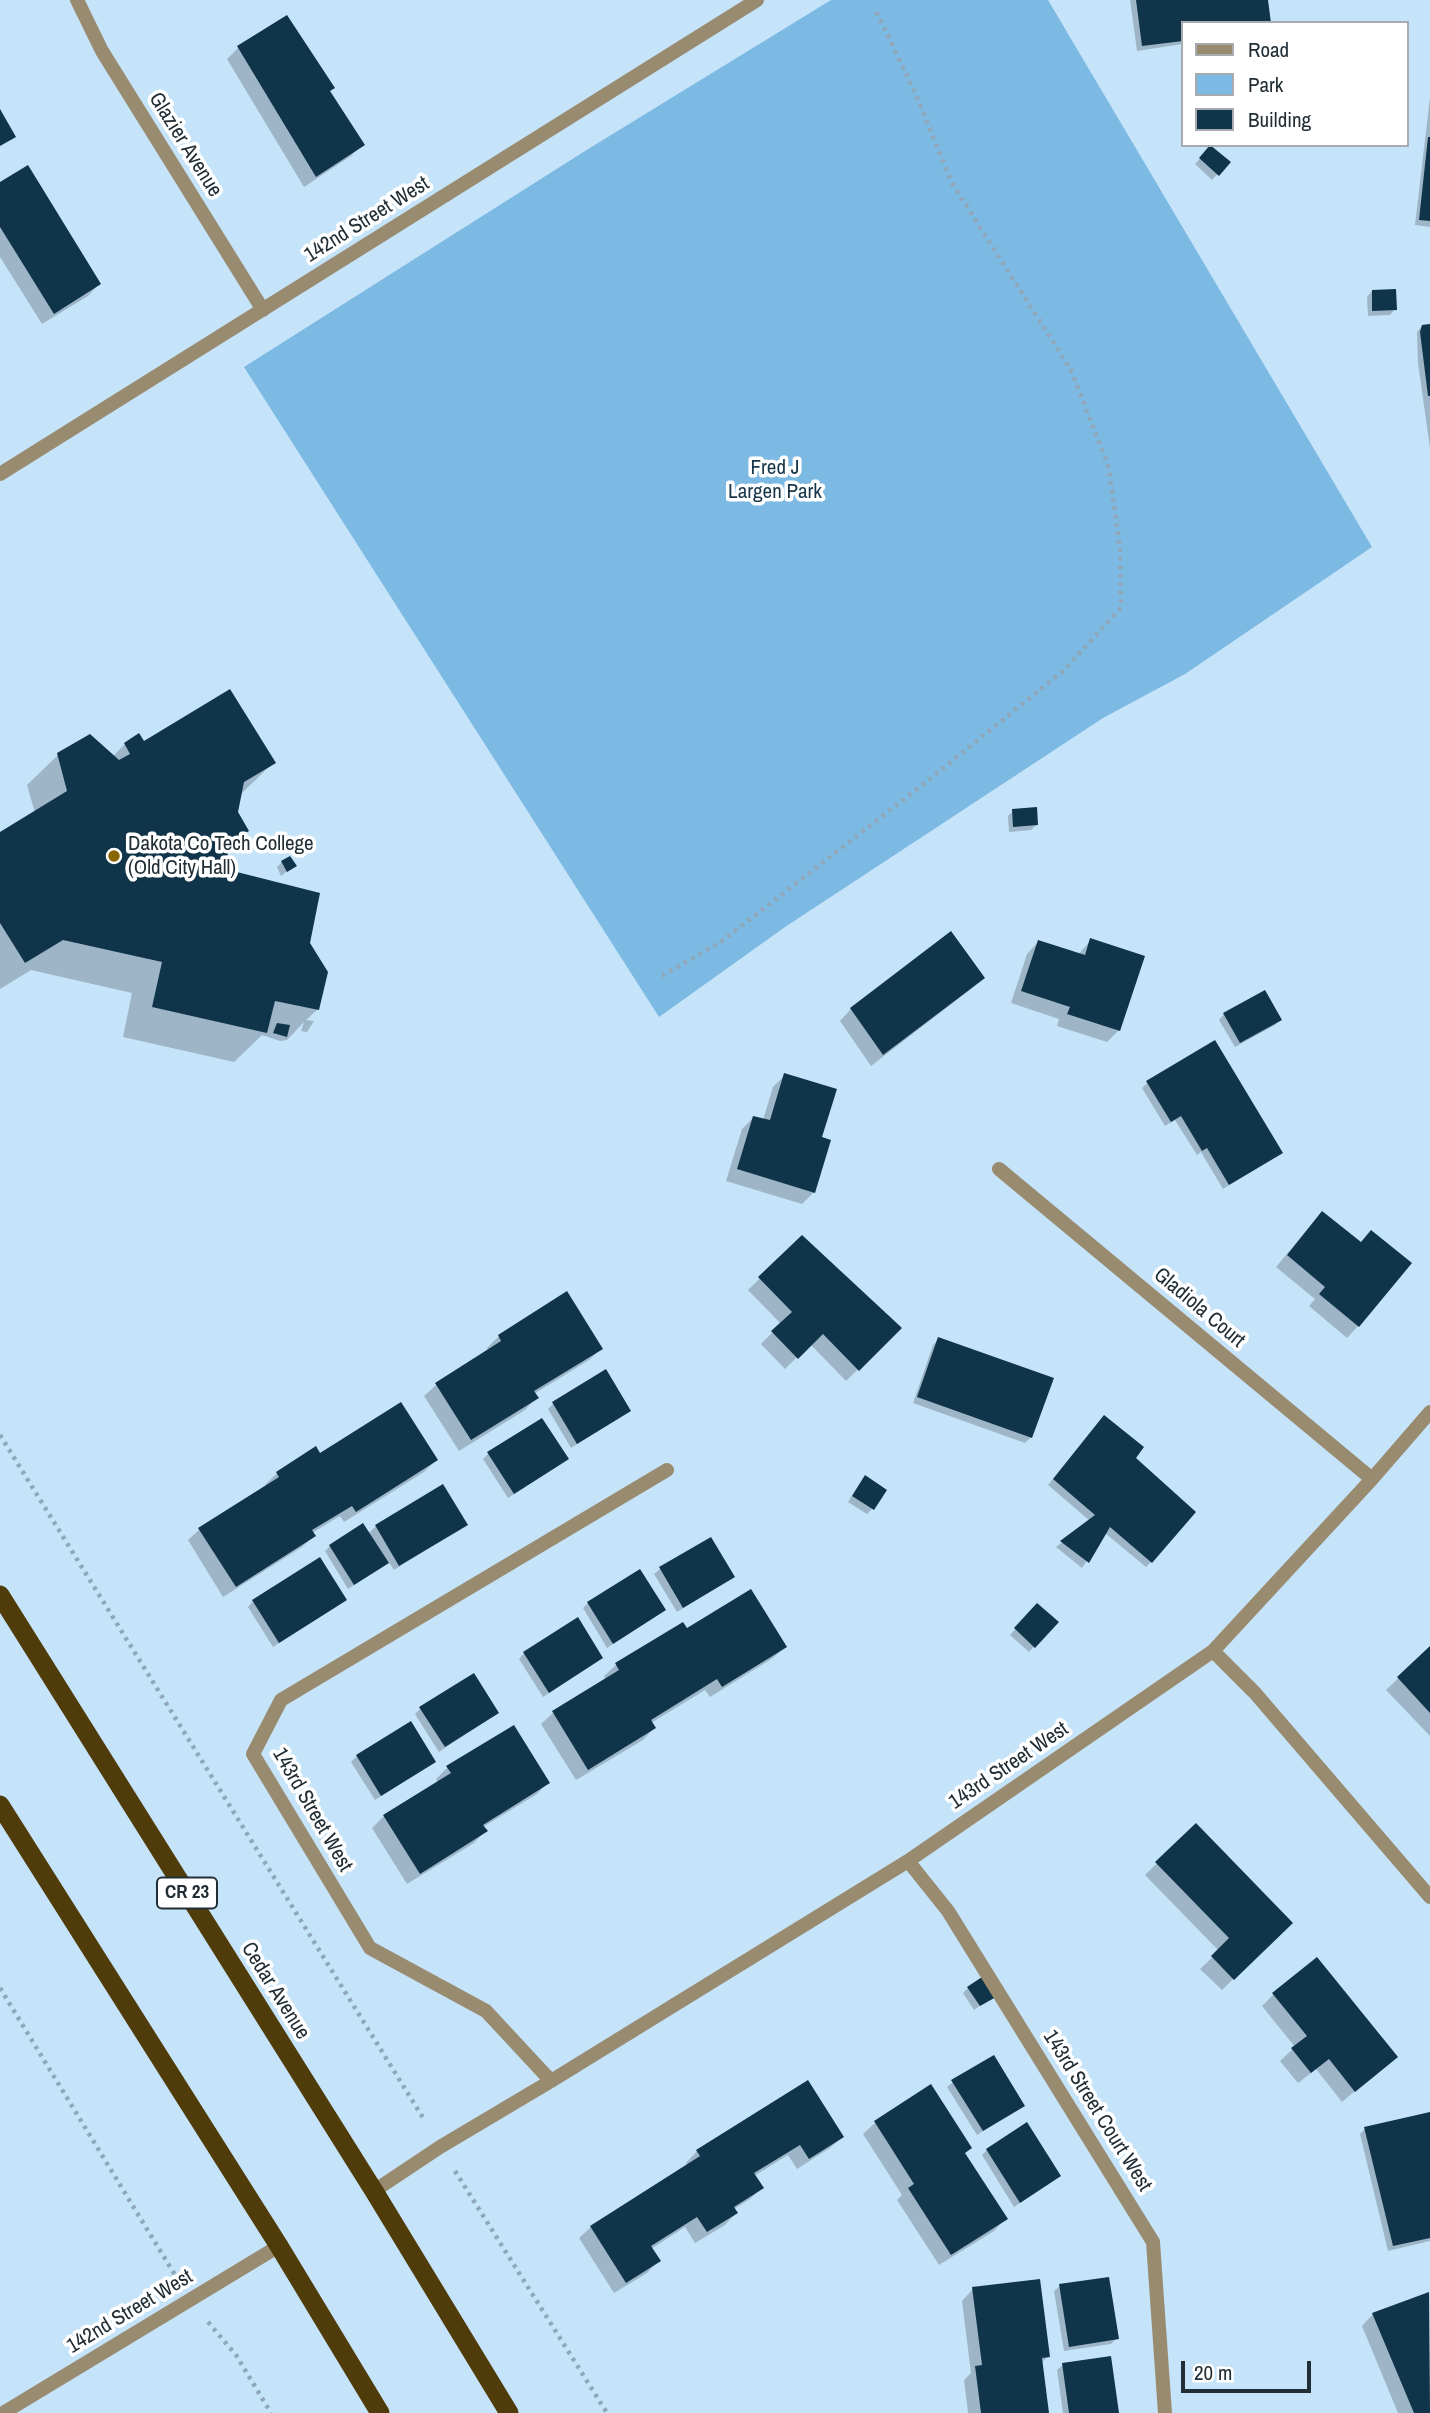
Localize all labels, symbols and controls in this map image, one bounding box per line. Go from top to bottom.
legend [1182,21,1409,147]
text: Road [1248,35,1289,64]
text: Park [1248,70,1283,99]
street label: Glazier Avenue [143,88,227,202]
text: Building [1248,105,1311,134]
street label: 142nd Street West [300,172,434,268]
park label: Fred J Largen Park [728,455,822,505]
place label: Dakota Co Tech College (Old City Hall) [128,831,314,881]
marker: Dakota Co Tech College (Old City Hall) [106,848,122,864]
street label: Gladiola Court [1148,1263,1250,1353]
street label: 143rd Street West [945,1717,1073,1815]
street label: 143rd Street West [266,1744,358,1876]
road number: CR 23 [157,1878,217,1909]
street label: Cedar Avenue [235,1938,315,2044]
street label: 143rd Street Court West [1037,2026,1157,2196]
street label: 142nd Street West [63,2265,197,2359]
scale bar [1185,2346,1314,2390]
text: 20 m [1194,2358,1232,2387]

